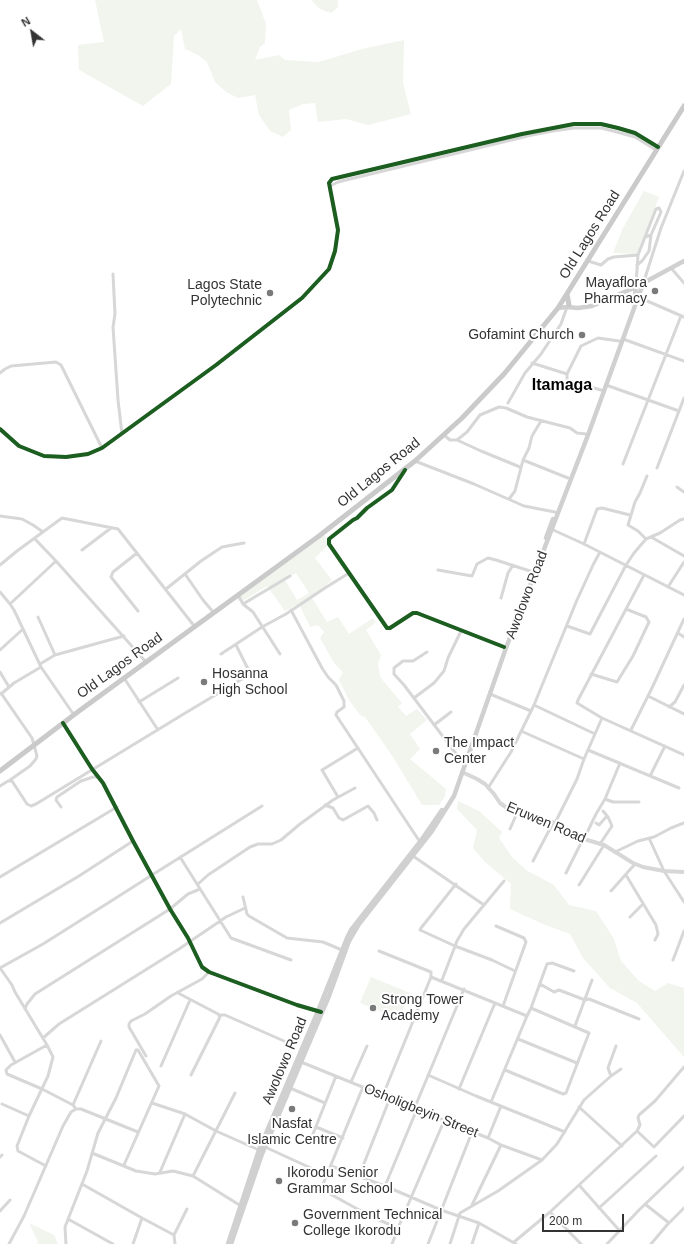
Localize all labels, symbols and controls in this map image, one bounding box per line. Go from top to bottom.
north arrow [12,12,52,52]
text: N [19,15,32,29]
street label: Old Lagos Road [556,188,624,282]
place label: Mayaflora Pharmacy [584,275,647,308]
place label: Lagos State Polytechnic [187,277,262,310]
marker: Mayaflora Pharmacy [650,286,660,296]
marker: Lagos State Polytechnic [265,288,275,298]
place label: Gofamint Church [468,327,574,343]
marker: Gofamint Church [577,330,587,340]
district label: Itamaga [532,376,592,396]
street label: Old Lagos Road [334,435,424,511]
street label: Awolowo Road [502,549,552,641]
street label: Old Lagos Road [74,629,166,703]
place label: Hosanna High School [212,666,287,698]
marker: Hosanna High School [199,677,209,687]
place label: The Impact Center [444,735,514,768]
marker: The Impact Center [431,746,441,756]
street label: Eruwen Road [504,799,588,847]
place label: Strong Tower Academy [381,992,463,1024]
marker: Strong Tower Academy [368,1003,378,1013]
street label: Awolowo Road [259,1015,311,1107]
street label: Osholigbeyin Street [361,1080,481,1142]
marker: Nasfat Islamic Centre [287,1104,297,1114]
place label: Nasfat Islamic Centre [247,1116,337,1148]
place label: Ikorodu Senior Grammar School [287,1165,393,1198]
marker: Ikorodu Senior Grammar School [274,1176,284,1186]
scale bar [544,1206,626,1232]
place label: Government Technical College Ikorodu [303,1207,442,1240]
text: 200 m [549,1214,582,1228]
marker: Government Technical College Ikorodu [290,1218,300,1228]

